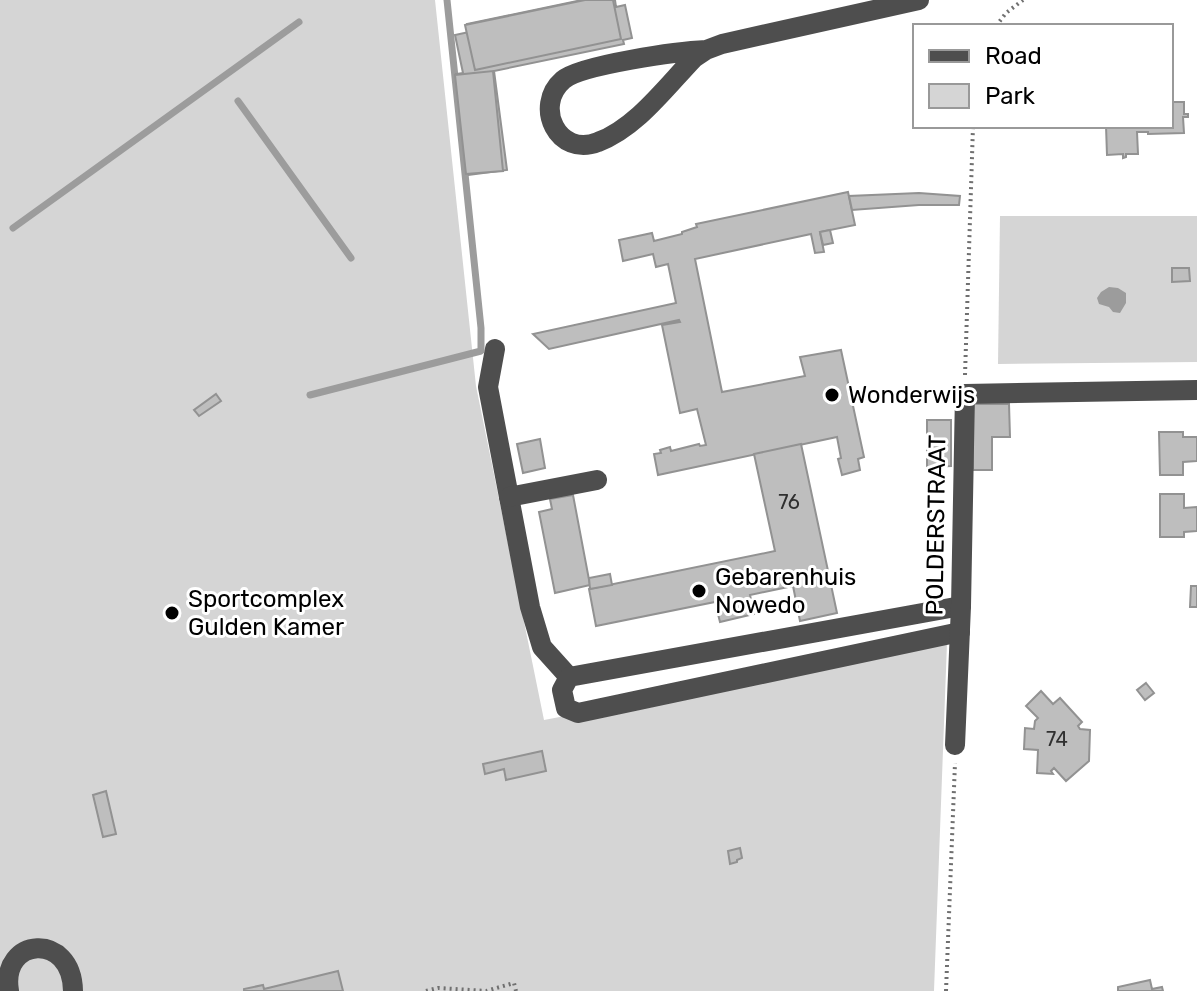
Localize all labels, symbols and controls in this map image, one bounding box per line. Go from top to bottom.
legend [913,24,1173,128]
text: Road [985,42,1042,70]
text: Park [985,82,1036,110]
place label: Wonderwijs [848,381,975,409]
marker: Wonderwijs [823,386,841,404]
street label: POLDERSTRAAT [920,434,952,616]
house number: 76 [778,490,800,514]
place label: Gebarenhuis Nowedo [715,563,856,619]
marker: Gebarenhuis Nowedo [690,582,708,600]
place label: Sportcomplex Gulden Kamer [188,585,344,641]
marker: Sportcomplex Gulden Kamer [163,604,181,622]
house number: 74 [1046,727,1068,751]

